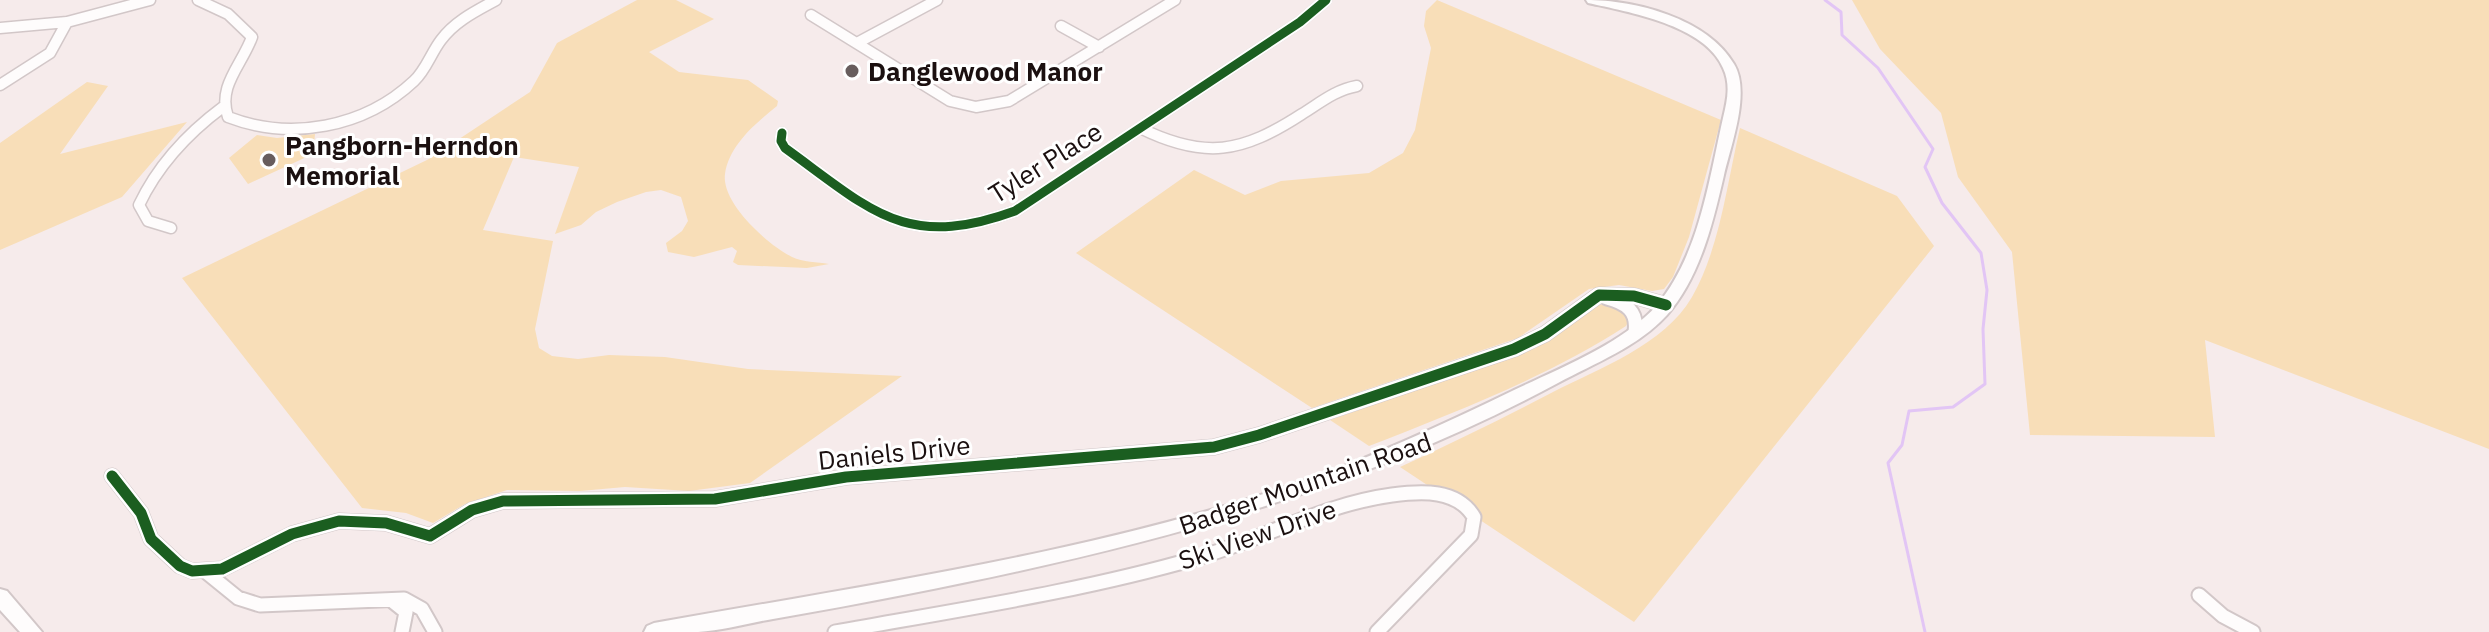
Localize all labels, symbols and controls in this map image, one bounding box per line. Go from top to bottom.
place label: Danglewood Manor [868,54,1103,88]
marker: Danglewood Manor [843,62,861,80]
street label: Tyler Place [982,114,1108,210]
place label: Pangborn-Herndon Memorial [285,128,519,192]
marker: Pangborn-Herndon Memorial [260,151,278,169]
street label: Badger Mountain Road [1174,424,1436,542]
street label: Daniels Drive [816,427,972,477]
street label: Ski View Drive [1174,491,1340,577]

